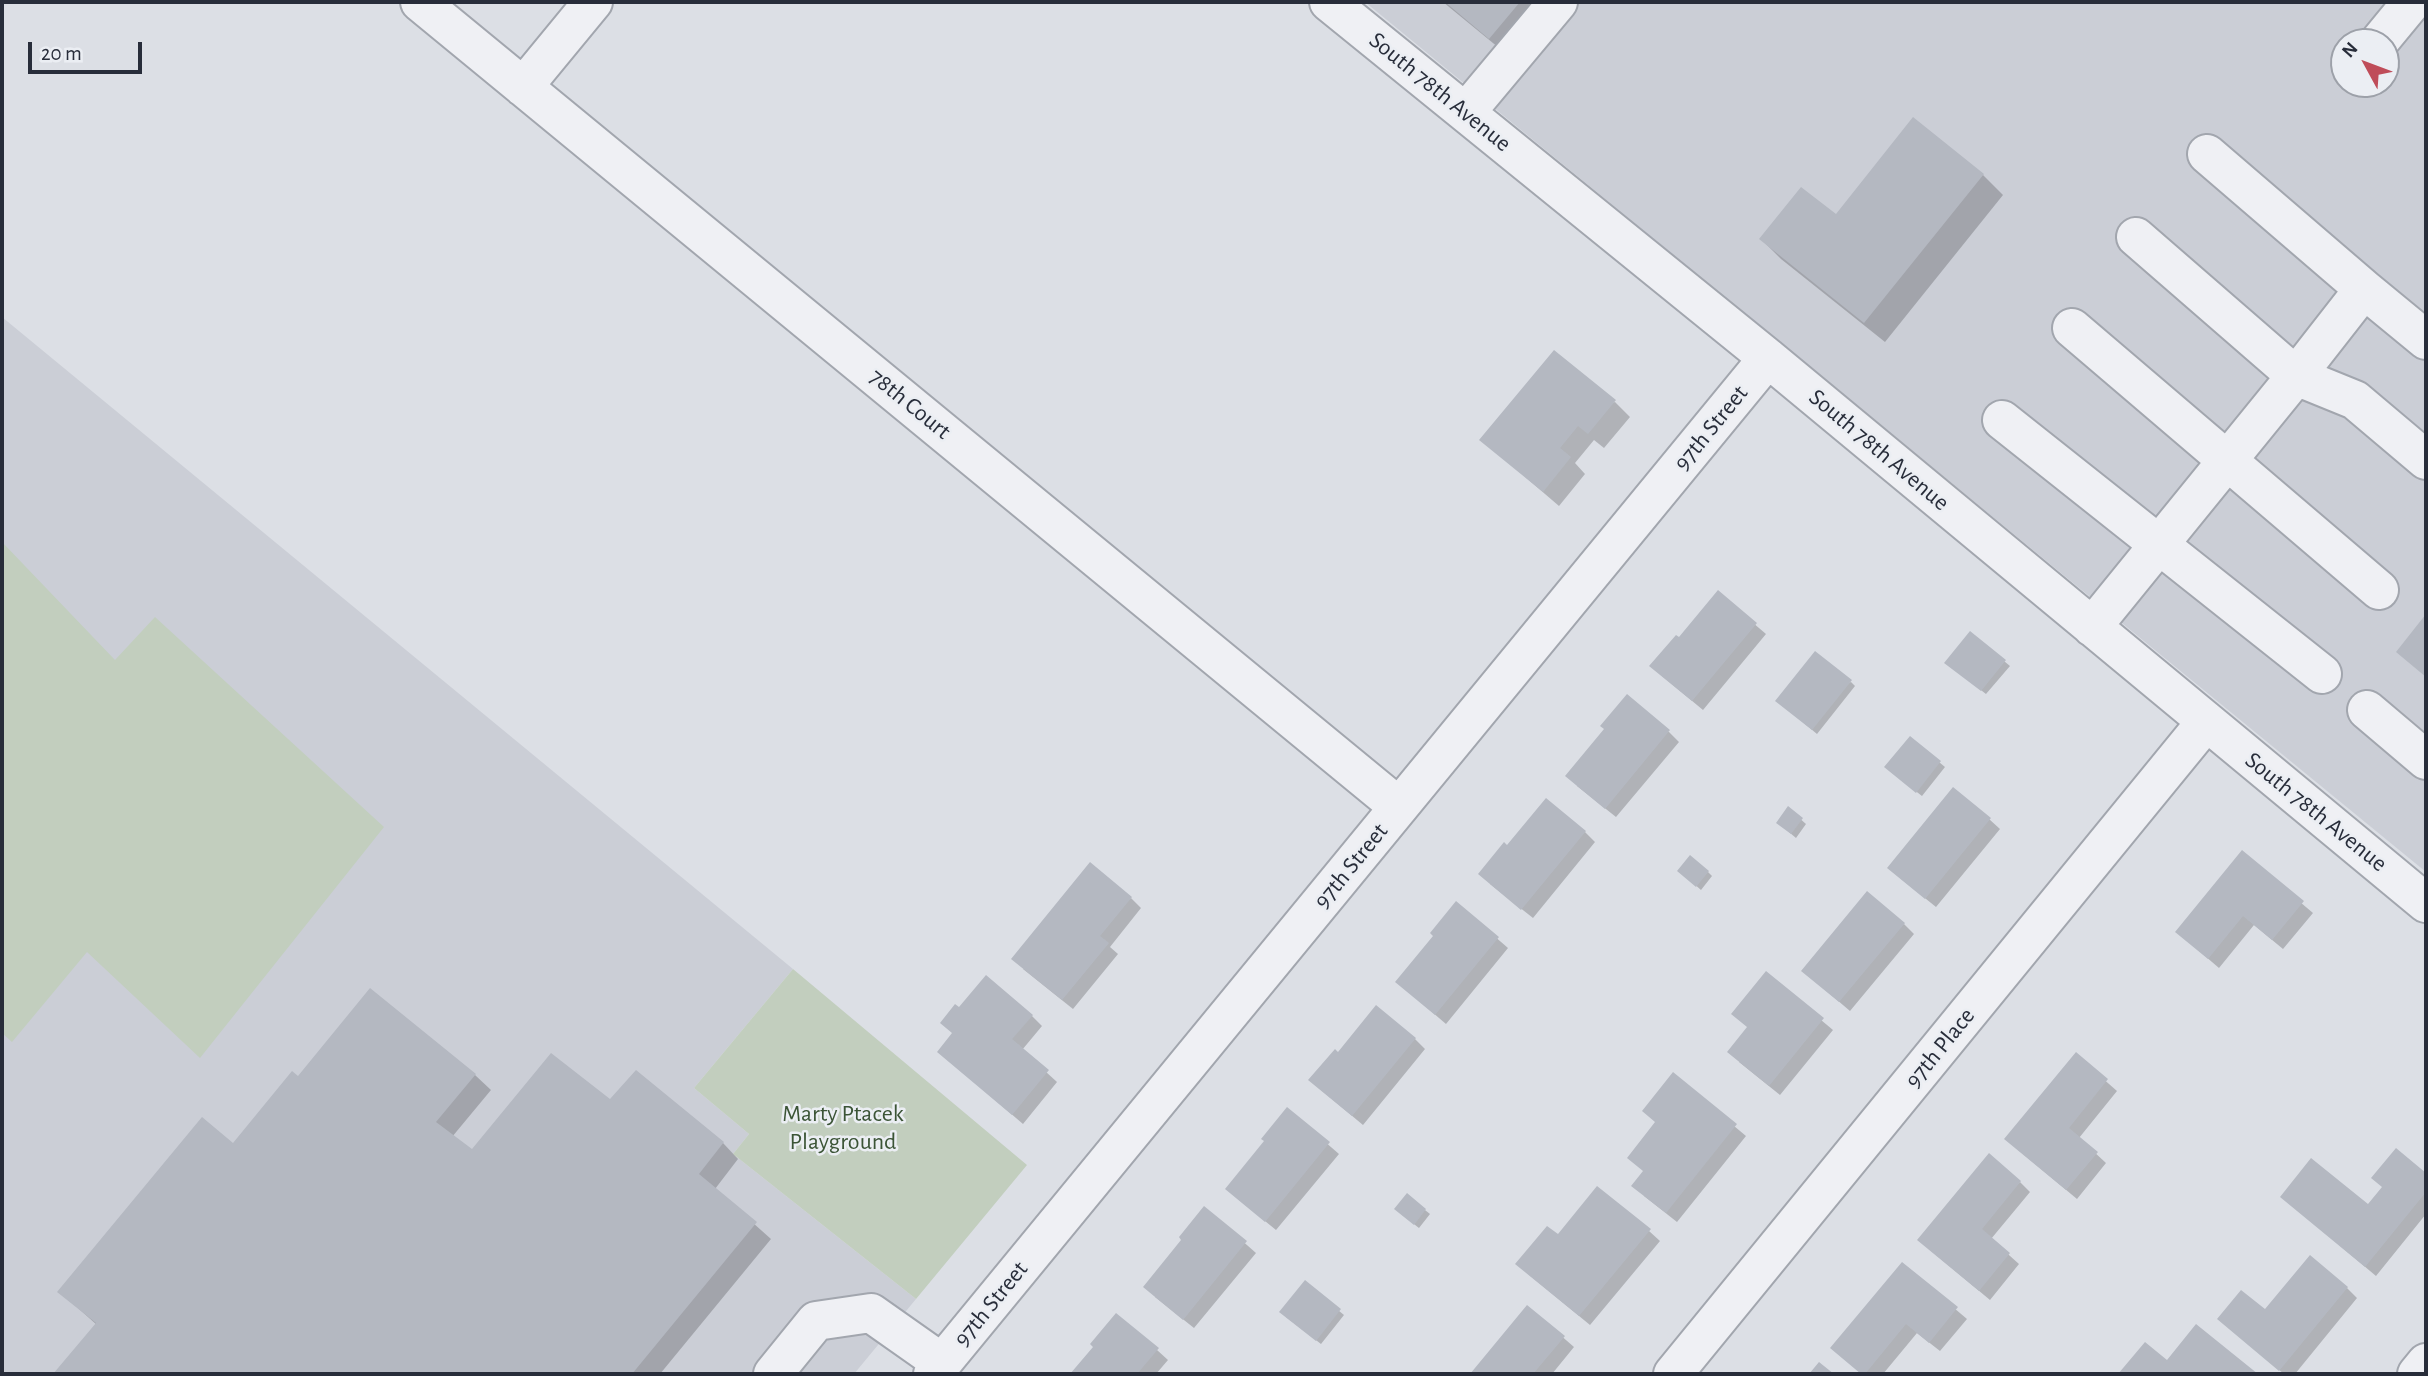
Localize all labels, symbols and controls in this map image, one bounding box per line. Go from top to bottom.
street label: South 78th Avenue [1363,26,1517,158]
scale bar [32,28,145,72]
north arrow [2330,28,2400,98]
text: N [2339,39,2362,61]
text: 20 m [41,43,82,64]
street label: 78th Court [863,362,957,446]
street label: 97th Street [1668,379,1754,477]
street label: South 78th Avenue [1803,383,1955,517]
street label: South 78th Avenue [2239,746,2393,878]
street label: 97th Street [1308,817,1394,915]
street label: 97th Place [1899,1002,1981,1094]
park label: Marty Ptacek Playground [782,1100,904,1156]
street label: 97th Street [948,1255,1034,1353]

